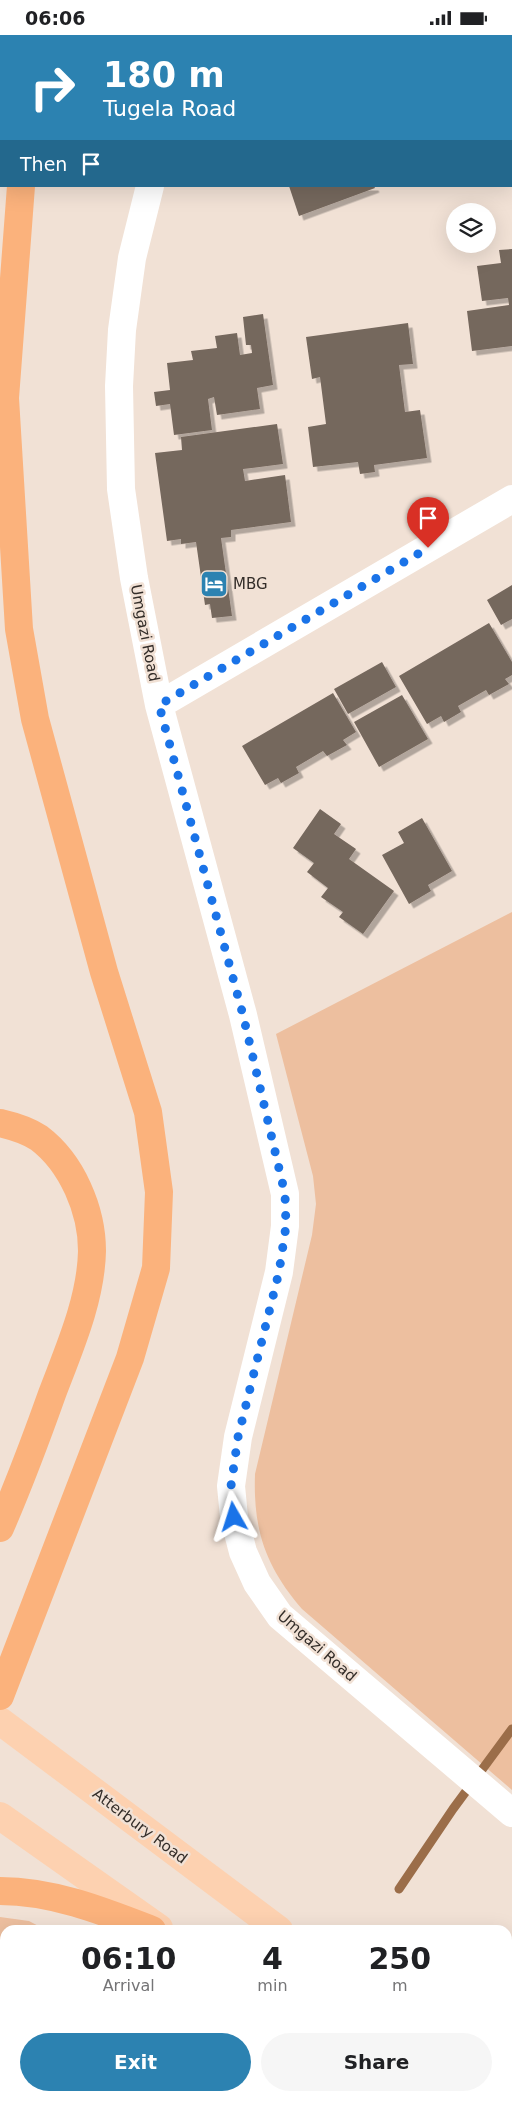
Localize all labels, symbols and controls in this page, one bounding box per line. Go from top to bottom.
text: 06:06 [25,7,85,29]
icon: right [20,55,85,120]
text: 180 m [103,55,225,95]
text: Tugela Road [103,96,236,121]
icon: arrive [77,150,105,178]
text: Then [20,153,67,175]
map controls [446,203,496,253]
button: layers [446,203,496,253]
pin [407,497,449,548]
icon: arrive [414,504,442,532]
hotel icon: MBG [199,569,229,599]
place label: MBG [233,575,268,593]
street label: Umgazi Road [127,583,163,683]
position arrow [207,1490,259,1542]
street label: Umgazi Road [274,1607,360,1685]
street label: Atterbury Road [89,1785,191,1867]
text: 06:10 [81,1941,176,1976]
text: 4 [262,1941,283,1976]
text: 250 [368,1941,431,1976]
text: Arrival [103,1976,155,1995]
text: min [257,1976,288,1995]
text: m [392,1976,408,1995]
button: Exit [20,2033,251,2091]
button: Share [261,2033,492,2091]

